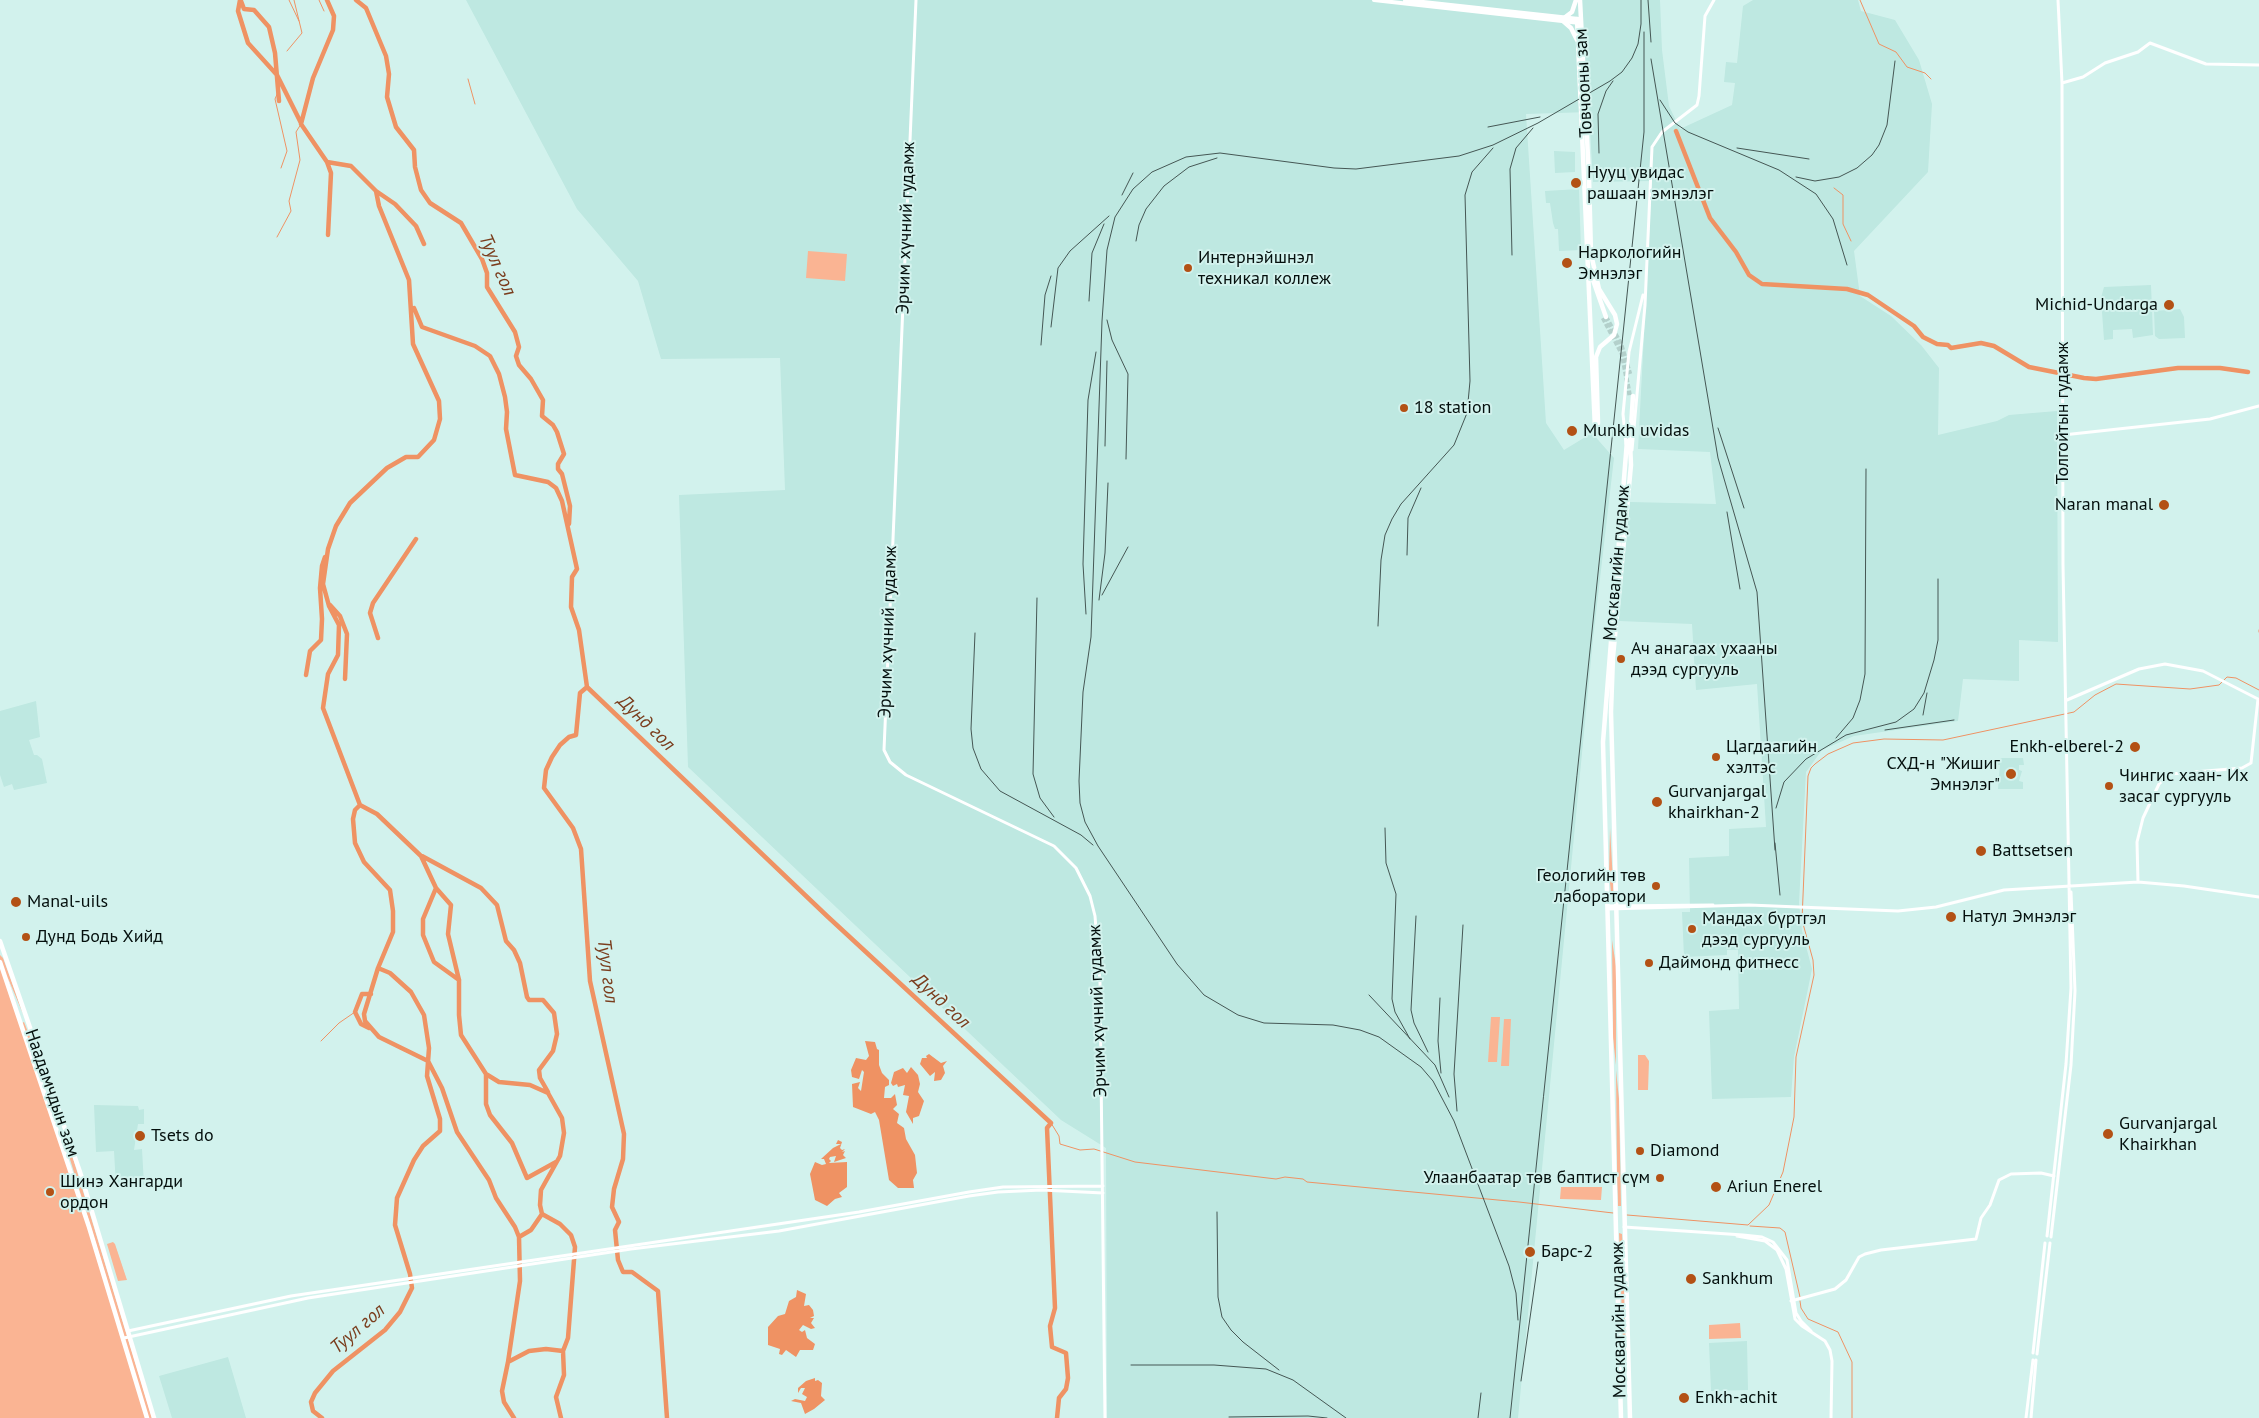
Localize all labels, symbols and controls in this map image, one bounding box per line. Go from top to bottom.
street label: Товчооны зам [1570,28,1598,138]
street label: Эрчим хүчний гудамж [892,141,920,315]
place label: Нууц увидас рашаан эмнэлэг [1587,162,1713,204]
marker: Нууц увидас рашаан эмнэлэг [1569,176,1583,190]
water label: Туул гол [473,231,521,299]
place label: Наркологийн Эмнэлэг [1578,242,1681,284]
place label: Интернэйшнэл техникал коллеж [1198,247,1331,290]
marker: Наркологийн Эмнэлэг [1560,256,1574,270]
marker: Интернэйшнэл техникал коллеж [1182,262,1194,274]
place label: Michid-Undarga [2035,294,2158,316]
marker: Michid-Undarga [2162,298,2176,312]
street label: Толгойтын гудамж [2052,342,2074,484]
place label: 18 station [1414,397,1491,419]
marker: 18 station [1398,402,1410,414]
place label: Munkh uvidas [1583,420,1689,442]
marker: Munkh uvidas [1565,424,1579,438]
street label: Москвагийн гудамж [1599,484,1635,642]
place label: Naran manal [2055,494,2153,516]
marker: Naran manal [2157,498,2171,512]
street label: Эрчим хүчний гудамж [874,545,902,719]
place label: Ач анагаах ухааны дээд сургууль [1631,638,1778,681]
marker: Ач анагаах ухааны дээд сургууль [1615,653,1627,665]
water label: Дунд гол [613,690,679,756]
place label: Цагдаагийн хэлтэс [1726,736,1817,779]
place label: Enkh-elberel-2 [2009,736,2124,758]
marker: Enkh-elberel-2 [2128,740,2142,754]
marker: Цагдаагийн хэлтэс [1710,751,1722,763]
place label: СХД-н "Жишиг Эмнэлэг" [1886,753,2000,796]
place label: Чингис хаан- Их засаг сургууль [2119,765,2248,808]
marker: СХД-н "Жишиг Эмнэлэг" [2004,767,2018,781]
marker: Чингис хаан- Их засаг сургууль [2103,780,2115,792]
place label: Gurvanjargal khairkhan-2 [1668,781,1766,824]
marker: Gurvanjargal khairkhan-2 [1650,795,1664,809]
place label: Battsetsen [1992,840,2073,862]
marker: Battsetsen [1974,844,1988,858]
place label: Геологийн төв лаборатори [1537,865,1646,908]
marker: Геологийн төв лаборатори [1650,880,1662,892]
place label: Manal-uils [27,891,108,913]
marker: Manal-uils [9,895,23,909]
place label: Натул Эмнэлэг [1962,906,2076,928]
place label: Мандах бүртгэл дээд сургууль [1702,908,1826,951]
marker: Натул Эмнэлэг [1944,910,1958,924]
marker: Мандах бүртгэл дээд сургууль [1686,923,1698,935]
street label: Эрчим хүчний гудамж [1084,924,1112,1098]
place label: Дунд Бодь Хийд [36,926,163,948]
marker: Дунд Бодь Хийд [20,931,32,943]
water label: Туул гол [592,937,622,1005]
place label: Даймонд фитнесс [1659,952,1799,974]
marker: Даймонд фитнесс [1643,957,1655,969]
water label: Дунд гол [907,968,975,1034]
street label: Наадамчдын зам [20,1026,84,1160]
place label: Gurvanjargal Khairkhan [2119,1113,2217,1156]
place label: Tsets do [151,1125,214,1147]
marker: Gurvanjargal Khairkhan [2101,1127,2115,1141]
marker: Tsets do [133,1129,147,1143]
place label: Diamond [1650,1140,1719,1162]
marker: Diamond [1634,1145,1646,1157]
place label: Улаанбаатар төв баптист сүм [1423,1167,1650,1189]
place label: Шинэ Хангарди ордон [60,1171,183,1214]
marker: Улаанбаатар төв баптист сүм [1654,1172,1666,1184]
place label: Ariun Enerel [1727,1176,1822,1198]
marker: Ariun Enerel [1709,1180,1723,1194]
marker: Шинэ Хангарди ордон [44,1186,56,1198]
place label: Барс-2 [1541,1241,1593,1263]
street label: Москвагийн гудамж [1607,1242,1631,1398]
marker: Барс-2 [1523,1245,1537,1259]
place label: Sankhum [1702,1268,1773,1290]
marker: Sankhum [1684,1272,1698,1286]
water label: Туул гол [326,1299,390,1359]
place label: Enkh-achit [1695,1387,1777,1409]
marker: Enkh-achit [1677,1391,1691,1405]

